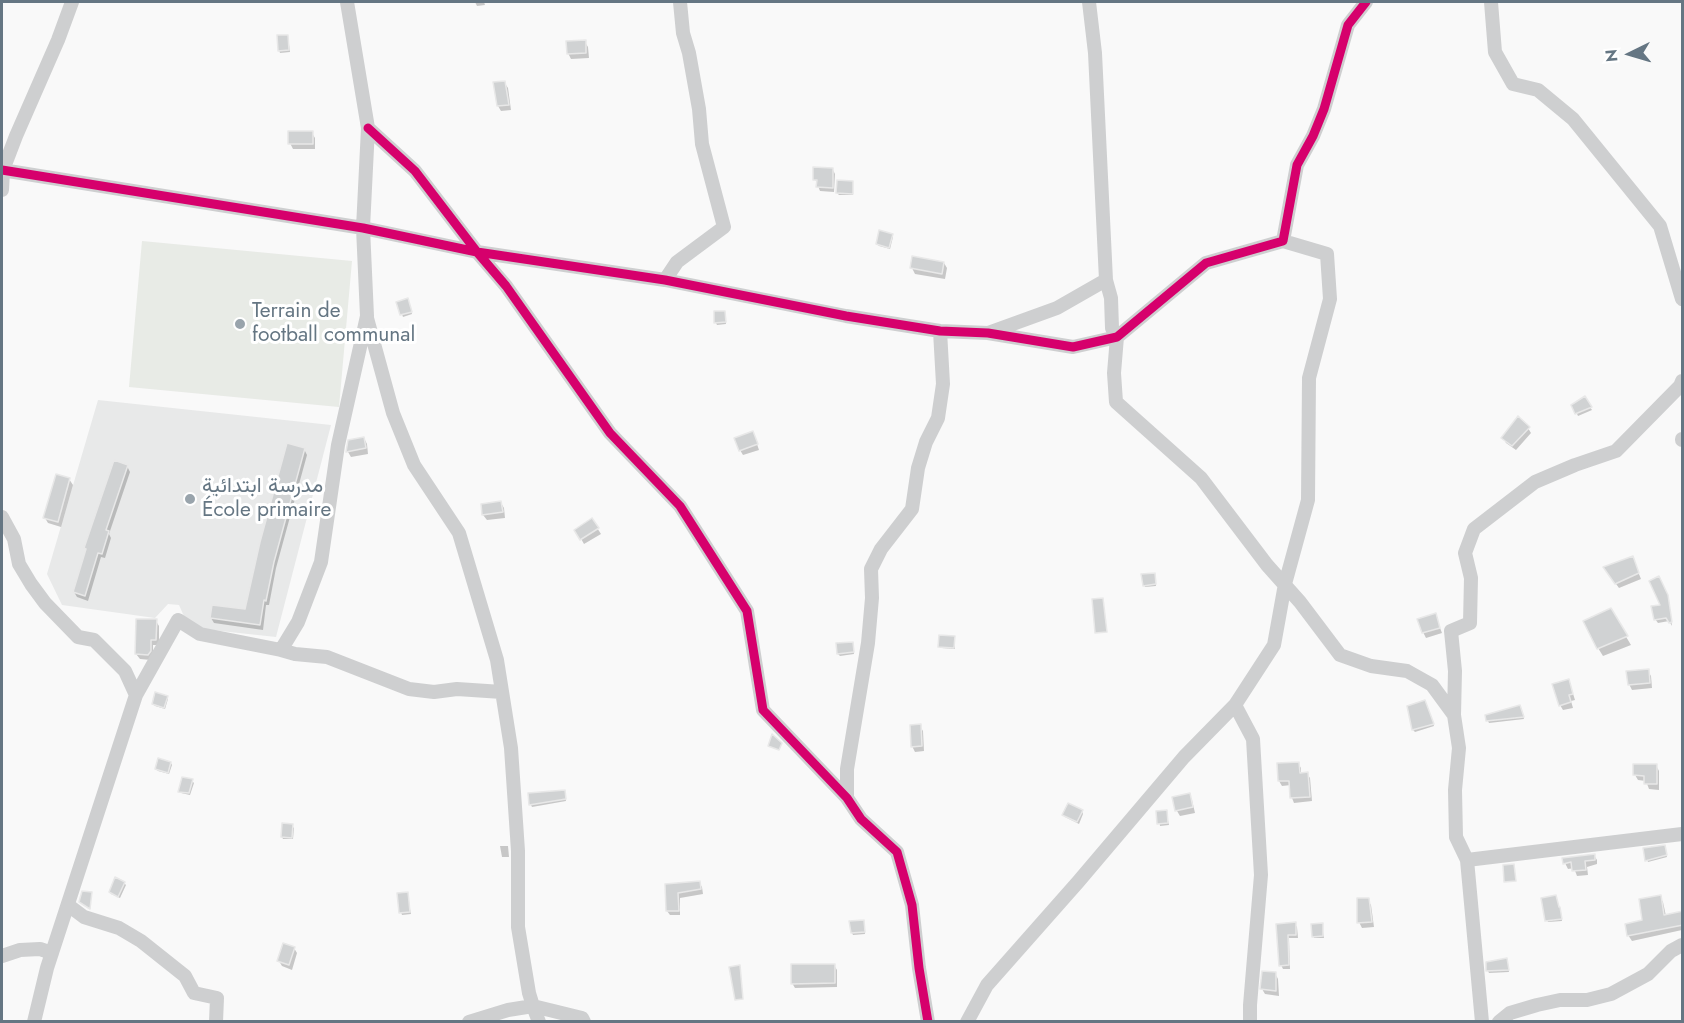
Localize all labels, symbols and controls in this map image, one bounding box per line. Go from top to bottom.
north arrow [1600,24,1660,84]
text: N [1600,48,1624,63]
place label: Terrain de football communal [252,299,415,349]
marker: Terrain de football communal [233,317,247,331]
place label: مدرسة ابتدائية École primaire [202,474,331,524]
marker: مدرسة ابتدائية École primaire [183,492,197,506]

